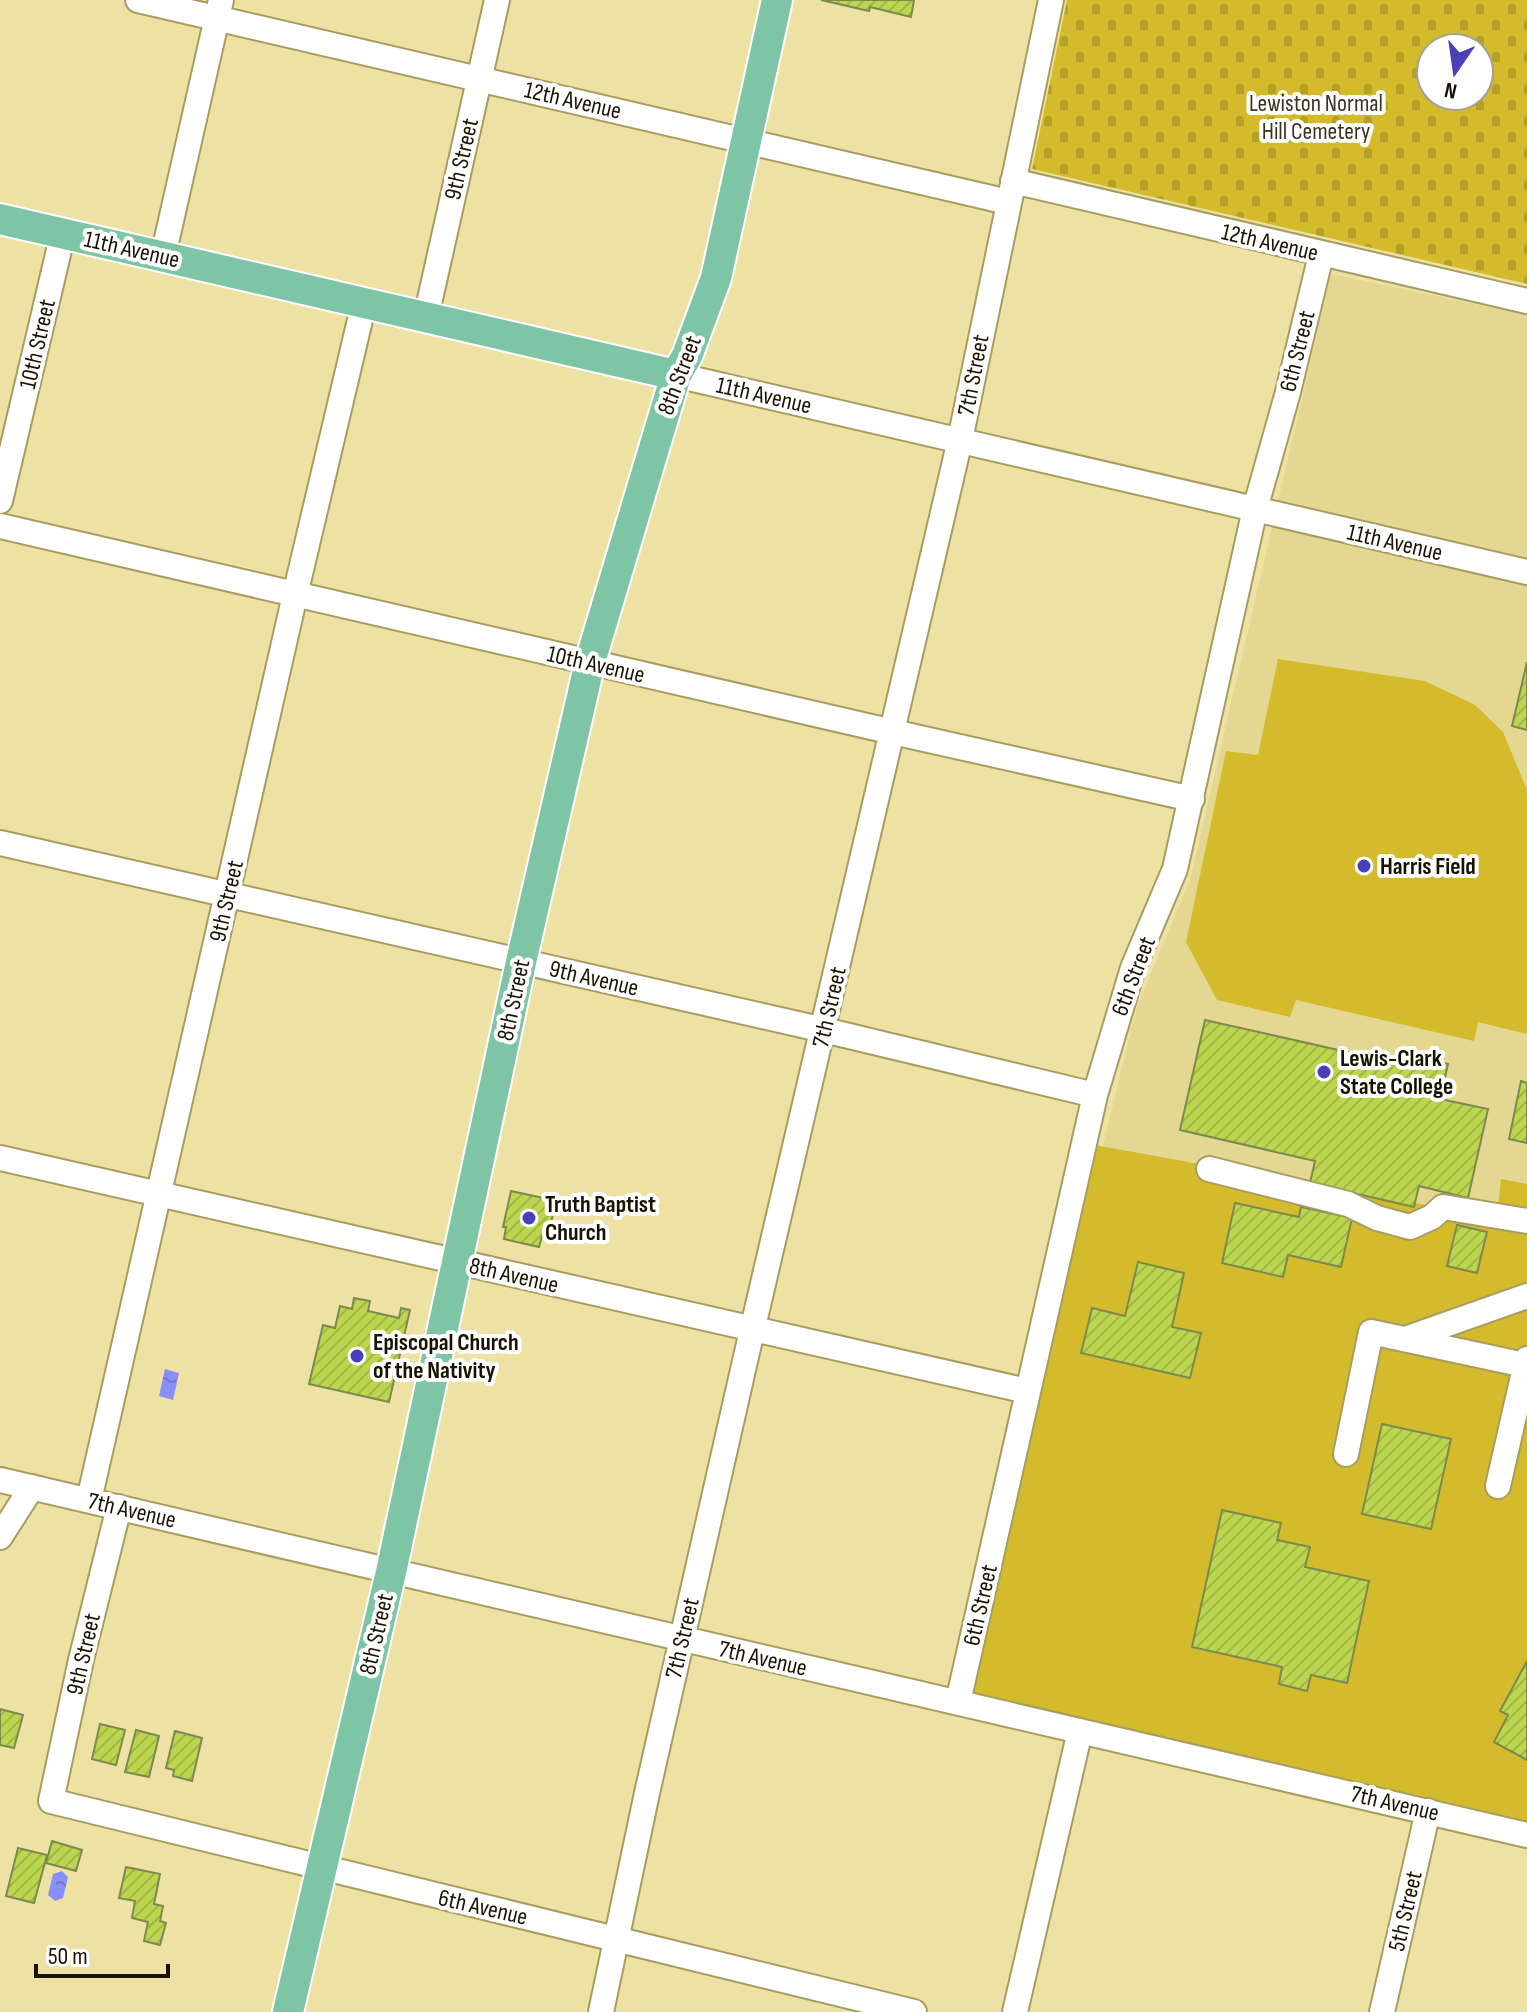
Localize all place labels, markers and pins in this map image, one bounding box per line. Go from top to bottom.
place label: Harris Field [1380,852,1476,881]
marker: Harris Field [1355,857,1373,875]
place label: Lewis-Clark State College [1340,1044,1453,1101]
marker: Lewis-Clark State College [1315,1063,1333,1081]
place label: Truth Baptist Church [545,1190,656,1247]
marker: Truth Baptist Church [520,1209,538,1227]
place label: Episcopal Church of the Nativity [373,1328,519,1385]
marker: Episcopal Church of the Nativity [348,1347,366,1365]

